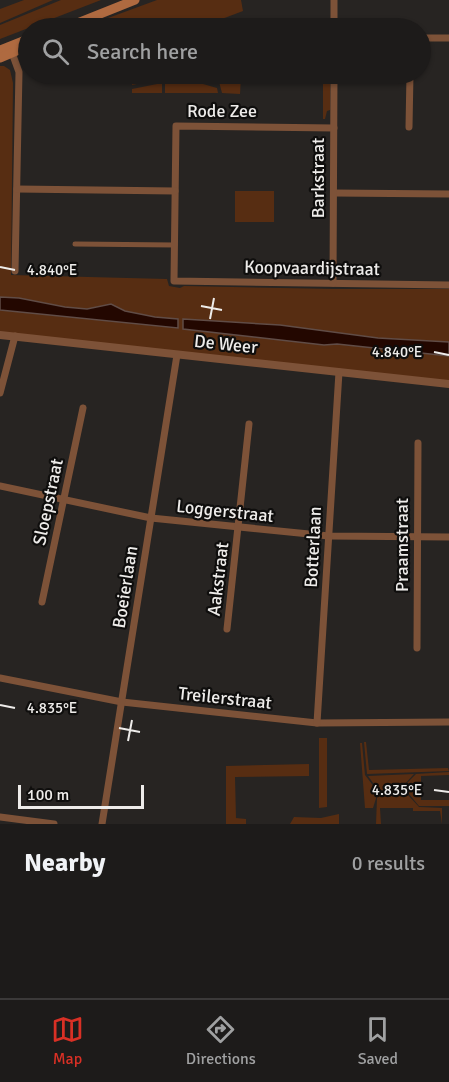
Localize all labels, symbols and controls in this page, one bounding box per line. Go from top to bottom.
search box [18,18,431,84]
icon: search [39,35,72,68]
text: Search here [87,38,198,65]
street label: Rode Zee [187,100,257,122]
street label: Barkstraat [307,138,329,218]
street label: Koopvaardijstraat [244,256,380,280]
text: 4.840°E [27,261,77,279]
street label: De Weer [193,330,259,358]
text: 4.840°E [372,343,422,361]
street label: Sloepstraat [28,457,68,547]
street label: Loggerstraat [175,495,275,527]
street label: Praamstraat [391,498,413,592]
street label: Botterlaan [300,506,326,588]
street label: Aakstraat [203,541,233,617]
street label: Boeierlaan [108,544,142,630]
street label: Treilerstraat [177,682,273,714]
text: 4.835°E [27,699,77,717]
text: 4.835°E [372,781,422,799]
scale bar [18,782,144,810]
text: 100 m [27,785,69,805]
text: Nearby [24,847,105,879]
text: 0 results [352,851,425,876]
tab: Map [51,1013,84,1069]
tab: Directions [186,1013,256,1069]
tab: Saved [358,1013,398,1069]

